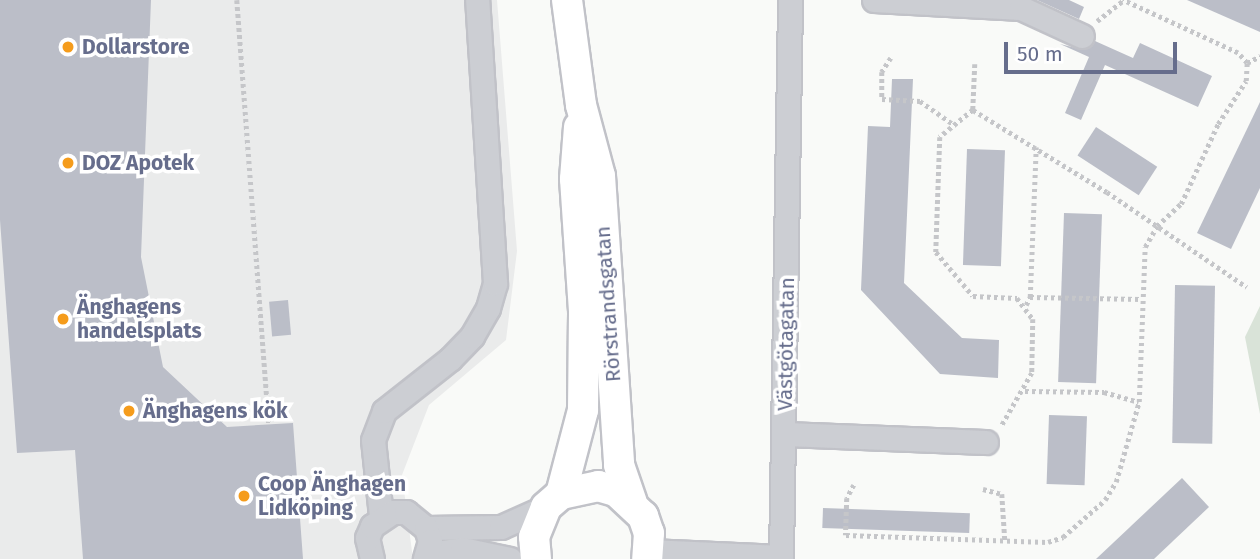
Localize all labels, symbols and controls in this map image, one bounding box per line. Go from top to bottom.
scale bar [1008,28,1181,72]
place label: Dollarstore [82,34,189,60]
marker: Dollarstore [60,39,76,55]
text: 50 m [1017,41,1063,67]
place label: DOZ Apotek [82,150,194,176]
marker: DOZ Apotek [60,155,76,171]
street label: Rörstrandsgatan [590,225,626,383]
street label: Västgötagatan [772,277,800,411]
place label: Änghagens handelsplats [77,294,202,344]
marker: Änghagens handelsplats [55,311,71,327]
place label: Änghagens kök [143,398,288,424]
marker: Änghagens kök [121,403,137,419]
place label: Coop Änghagen Lidköping [258,471,406,521]
marker: Coop Änghagen Lidköping [236,488,252,504]

